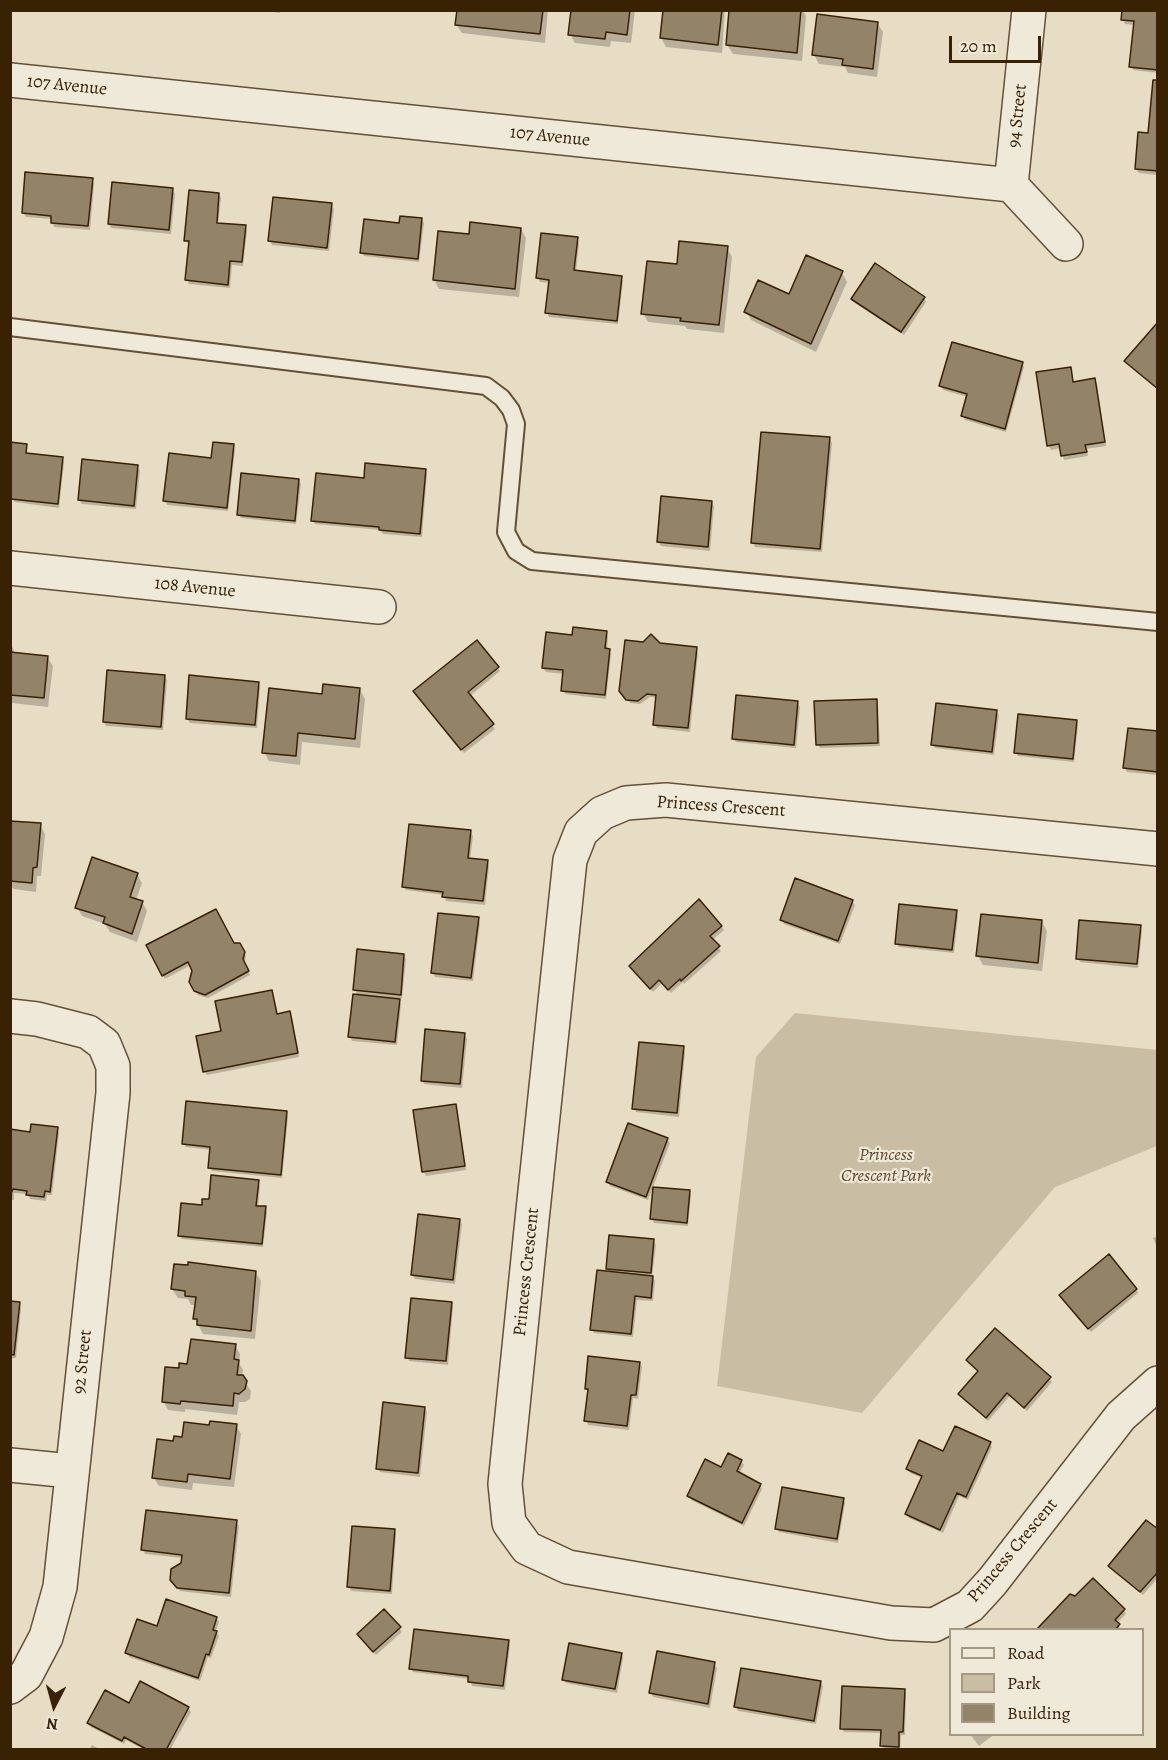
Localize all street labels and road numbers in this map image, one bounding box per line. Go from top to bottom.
street label: 107 Avenue [26,71,108,101]
street label: 94 Street [1004,83,1032,149]
street label: 107 Avenue [509,122,591,152]
street label: 108 Avenue [153,573,237,603]
street label: Princess Crescent [656,792,786,822]
street label: Princess Crescent [510,1207,544,1337]
street label: 92 Street [69,1329,97,1395]
street label: Princess Crescent [963,1495,1063,1607]

